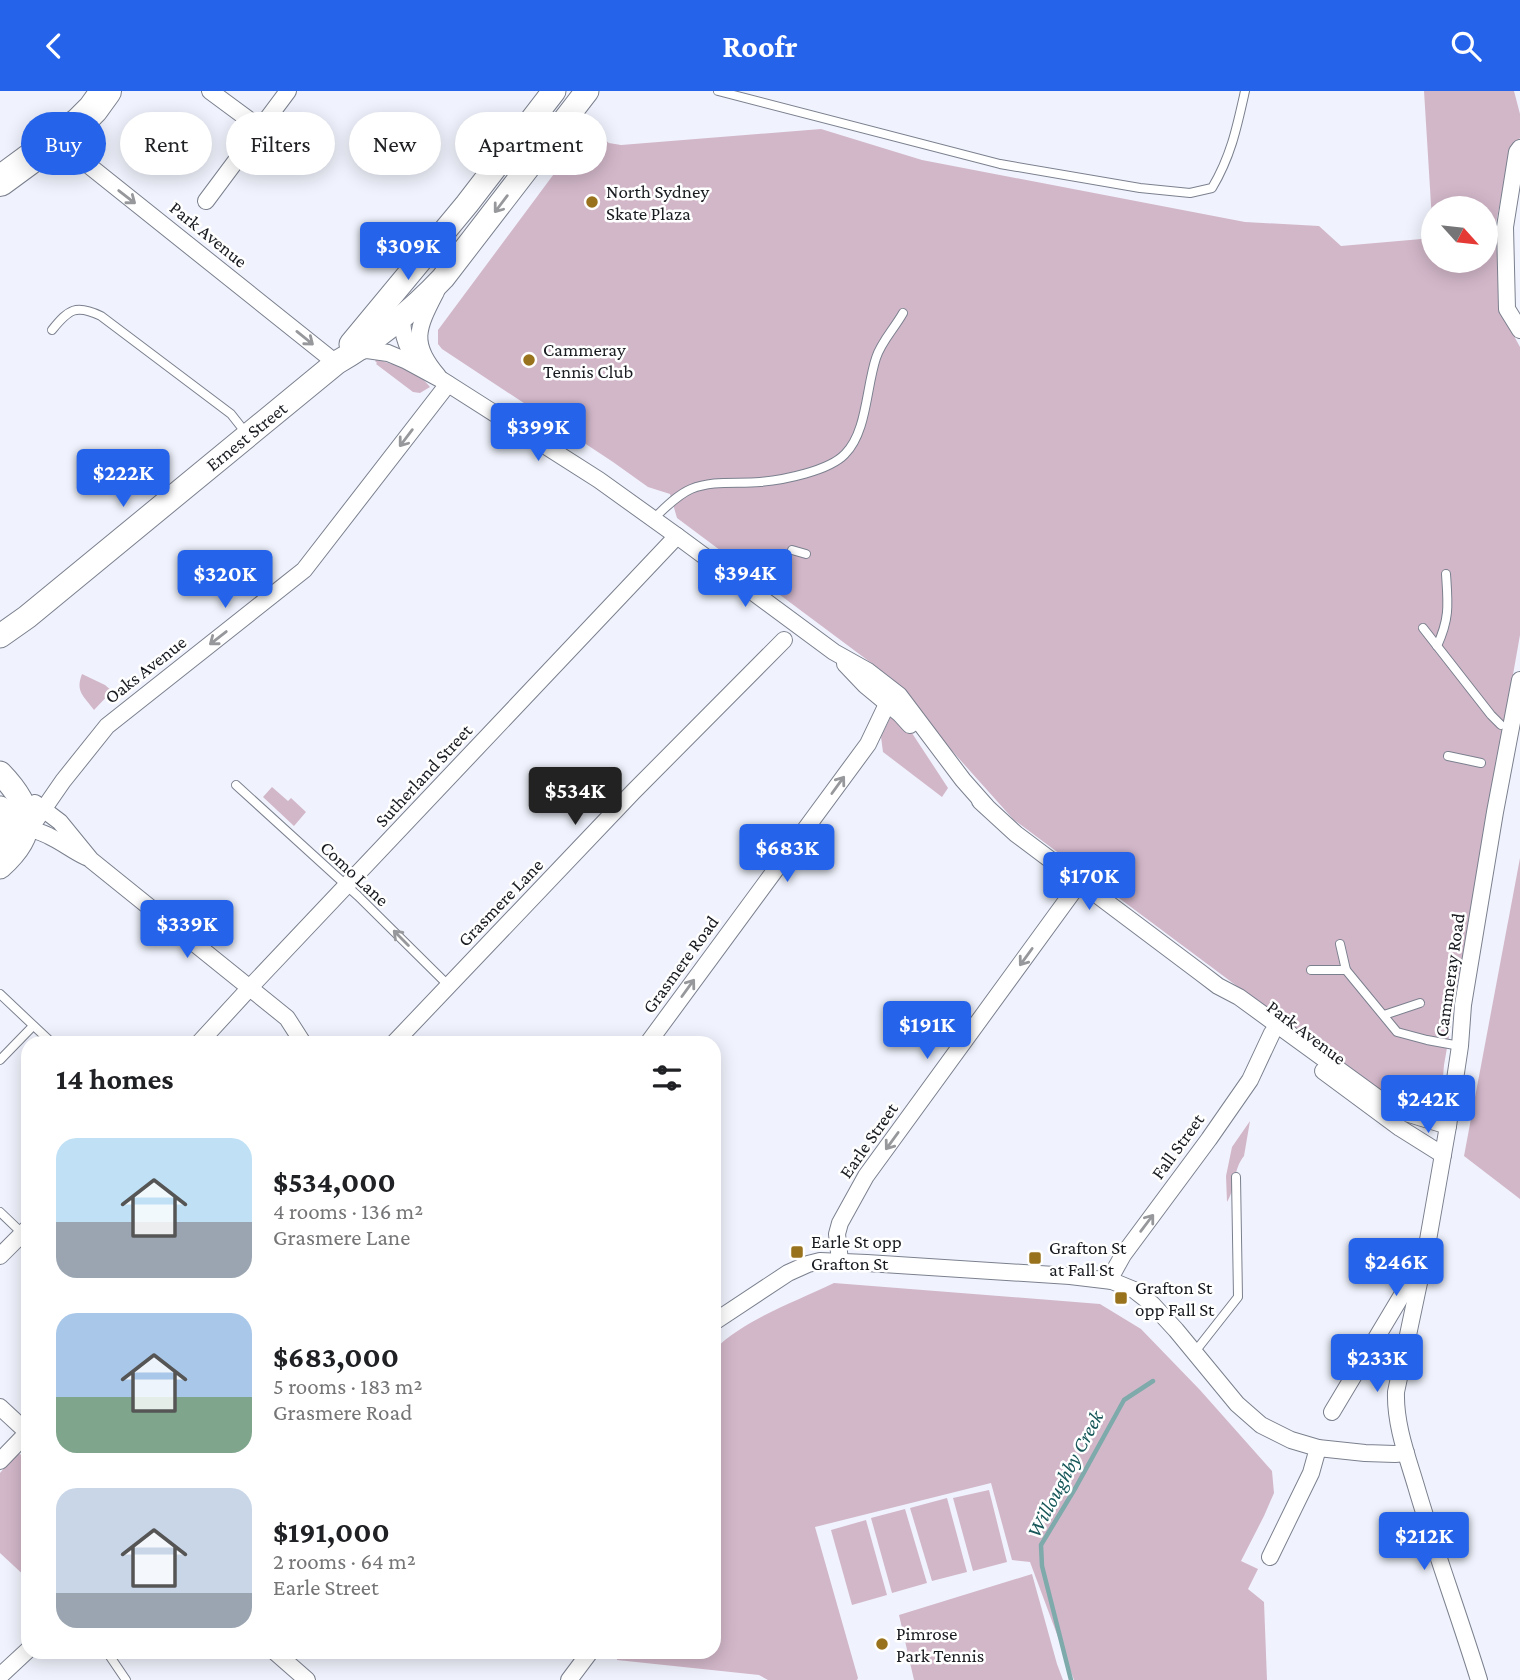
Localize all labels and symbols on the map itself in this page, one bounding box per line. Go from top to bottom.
place label: North Sydney Skate Plaza [606,181,709,224]
one-way arrow [118,189,136,204]
one-way arrow [494,194,509,212]
marker: North Sydney Skate Plaza [584,194,600,210]
north arrow [1421,196,1498,273]
street label: Park Avenue [166,197,252,272]
pin: $309K [359,223,457,282]
one-way arrow [296,331,314,346]
place label: Cammeray Tennis Club [543,339,634,382]
marker: Cammeray Tennis Club [521,352,537,368]
street label: Ernest Street [202,397,291,475]
pin: $399K [489,403,587,463]
one-way arrow [399,428,414,447]
pin: $222K [74,449,172,509]
pin: $394K [696,549,794,609]
pin: $320K [176,551,274,610]
street label: Oaks Avenue [100,631,190,708]
one-way arrow [210,631,228,646]
street label: Sutherland Street [371,719,477,831]
pin: $534K [526,767,624,827]
one-way arrow [830,776,845,795]
pin: $683K [738,825,836,884]
street label: Como Lane [316,836,393,910]
pin: $170K [1040,853,1138,912]
street label: Grasmere Lane [453,854,547,950]
pin: $339K [138,901,236,960]
street label: Grasmere Road [638,912,723,1017]
street label: Cammeray Road [1430,912,1469,1038]
one-way arrow [392,929,409,946]
one-way arrow [1018,947,1033,966]
one-way arrow [681,979,696,998]
street label: Park Avenue [1263,996,1350,1069]
pin: $191K [878,1002,976,1061]
pin: $242K [1379,1075,1477,1135]
street label: Earle Street [835,1098,902,1182]
street label: Fall Street [1147,1109,1209,1183]
one-way arrow [885,1131,899,1150]
one-way arrow [1139,1214,1154,1233]
place label: Earle St opp Grafton St [811,1231,902,1274]
place label: Grafton St at Fall St [1049,1237,1127,1280]
pin: $246K [1347,1239,1445,1298]
marker: Earle St opp Grafton St [789,1244,805,1260]
marker: Grafton St at Fall St [1027,1250,1043,1266]
place label: Grafton St opp Fall St [1135,1277,1215,1320]
marker: Grafton St opp Fall St [1113,1290,1129,1306]
pin: $233K [1328,1335,1426,1394]
water label: Willoughby Creek [1021,1406,1109,1542]
pin: $212K [1375,1513,1473,1572]
place label: Pimrose Park Tennis [896,1623,984,1666]
marker: Pimrose Park Tennis [874,1636,890,1652]

